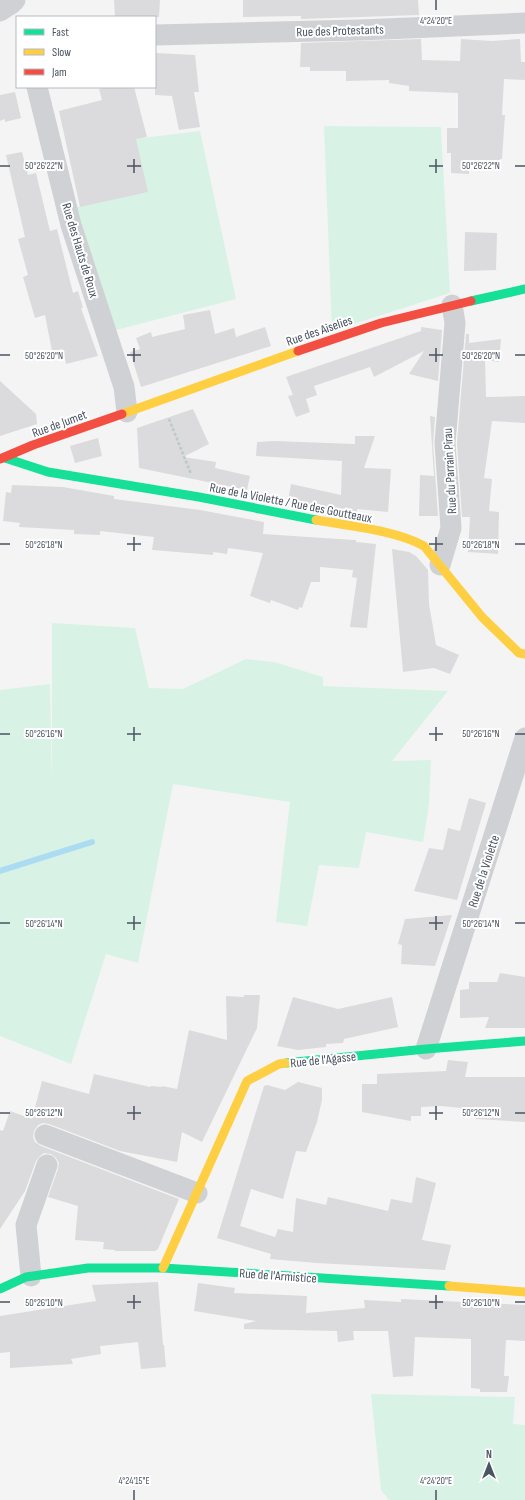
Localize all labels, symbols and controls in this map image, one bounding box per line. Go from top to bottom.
text: 4°24'20"E [420,15,452,27]
legend [16,16,156,88]
street label: Rue des Protestants [296,21,384,41]
text: Fast [52,25,69,40]
text: Slow [52,45,71,60]
text: Jam [51,65,67,80]
text: 50°26'22"N [25,160,63,172]
text: 50°26'22"N [462,160,500,172]
street label: Rue des Hauts de Roux [58,201,102,300]
street label: Rue des Aiselies [284,312,355,350]
text: 50°26'20"N [25,350,63,362]
text: 50°26'20"N [462,350,500,362]
street label: Rue de Jumet [30,407,89,441]
street label: Rue du Parrain Pirau [440,428,460,514]
street label: Rue de la Violette / Rue des Goutteaux [208,479,373,527]
text: 50°26'18"N [25,539,63,551]
text: 50°26'18"N [462,539,500,551]
text: 50°26'16"N [25,728,63,740]
text: 50°26'16"N [462,728,500,740]
street label: Rue de la Violette [465,833,503,910]
text: 50°26'14"N [25,918,63,930]
text: 50°26'14"N [462,918,500,930]
street label: Rue de l'Agasse [289,1049,357,1071]
text: 50°26'12"N [25,1107,63,1119]
text: 50°26'12"N [462,1107,500,1119]
street label: Rue de l'Armistice [239,1265,317,1287]
text: 50°26'10"N [25,1297,63,1309]
text: 50°26'10"N [462,1297,500,1309]
north arrow [469,1444,509,1484]
text: N [486,1448,492,1461]
text: 4°24'15"E [118,1475,150,1487]
text: 4°24'20"E [420,1475,452,1487]

